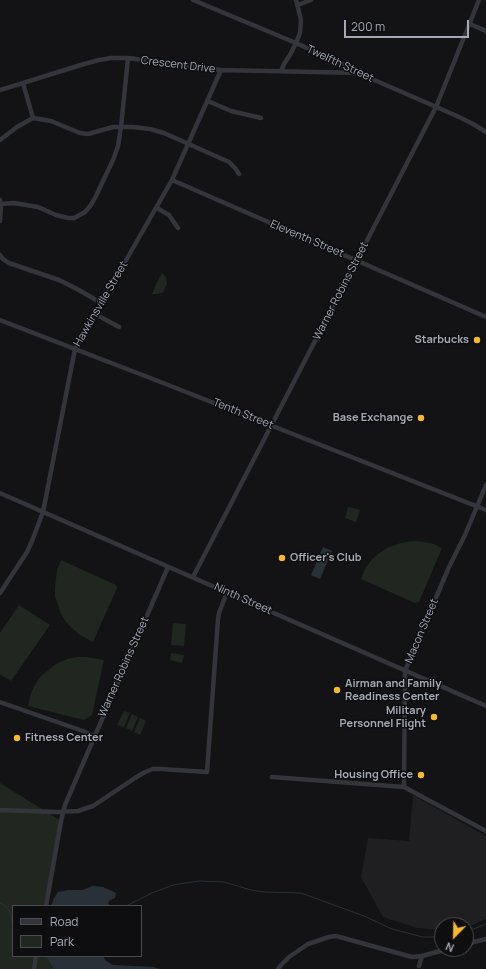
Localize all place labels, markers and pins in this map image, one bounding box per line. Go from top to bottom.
place label: Starbucks [415,333,469,347]
marker: Starbucks [472,335,482,345]
place label: Base Exchange [333,411,413,425]
marker: Base Exchange [416,413,426,423]
place label: Officer's Club [290,551,362,565]
marker: Officer's Club [277,553,287,563]
place label: Airman and Family Readiness Center [345,677,441,703]
marker: Airman and Family Readiness Center [332,685,342,695]
place label: Military Personnel Flight [340,704,426,730]
marker: Military Personnel Flight [429,712,439,722]
place label: Fitness Center [25,731,103,745]
marker: Fitness Center [12,733,22,743]
place label: Housing Office [334,768,413,782]
marker: Housing Office [416,770,426,780]

